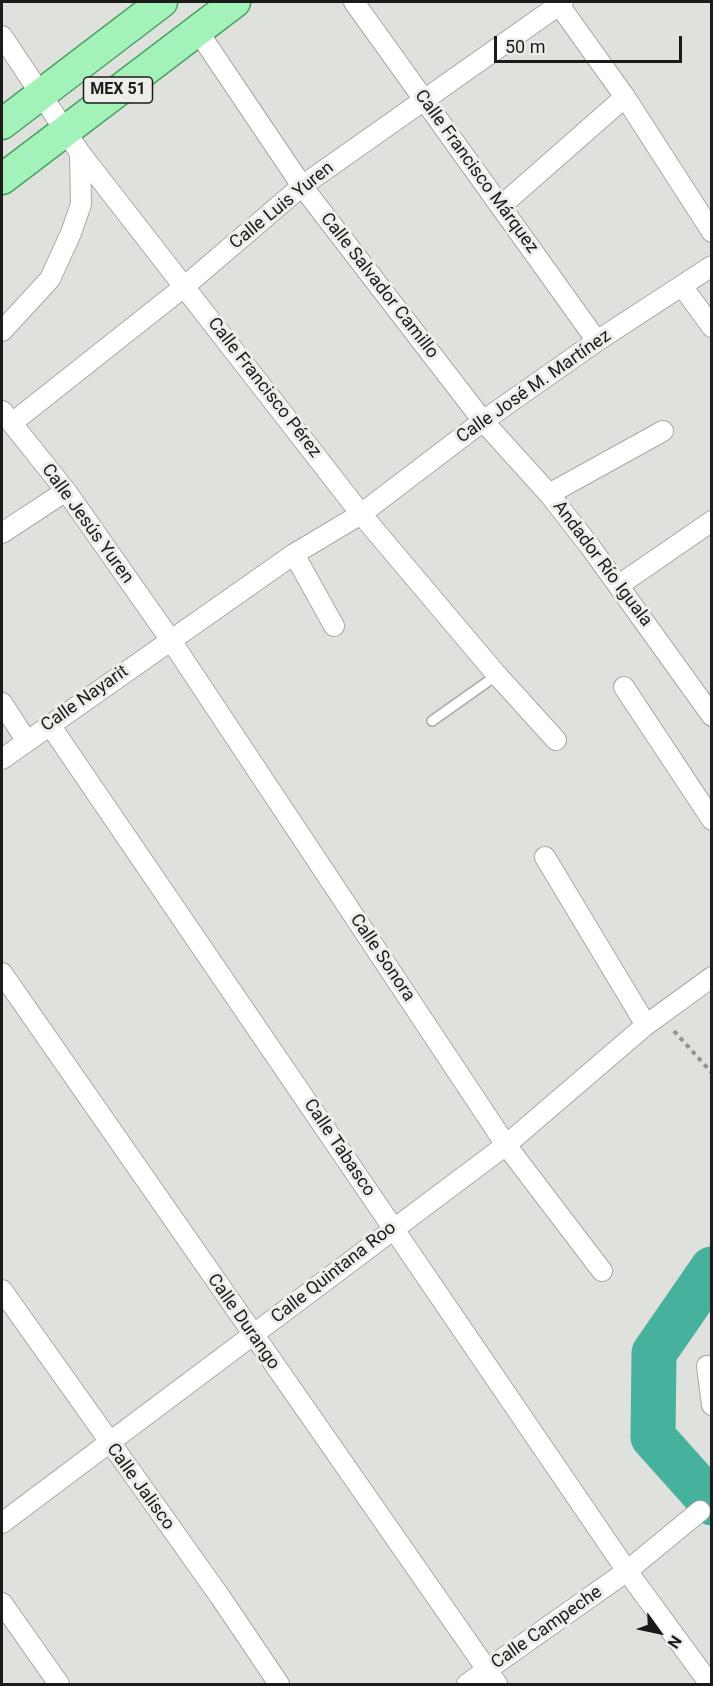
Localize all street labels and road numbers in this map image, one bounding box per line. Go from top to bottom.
road number: MEX 51 [84,77,152,103]
street label: Calle Francisco Márquez [409,86,543,258]
street label: Calle Luis Yuren [226,158,338,254]
street label: Calle Salvador Camillo [315,209,443,363]
street label: Calle Francisco Pérez [203,314,325,462]
street label: Calle José M. Martínez [453,326,615,448]
street label: Calle Jesús Yuren [36,460,138,588]
street label: Andador Río Iguala [548,497,656,631]
street label: Calle Nayarit [37,661,133,737]
street label: Calle Sonora [345,910,419,1006]
street label: Calle Tabasco [299,1095,379,1201]
street label: Calle Quintana Roo [267,1218,401,1328]
street label: Calle Durango [202,1270,284,1374]
street label: Calle Jalisco [101,1440,179,1534]
street label: Calle Campeche [488,1582,606,1674]

